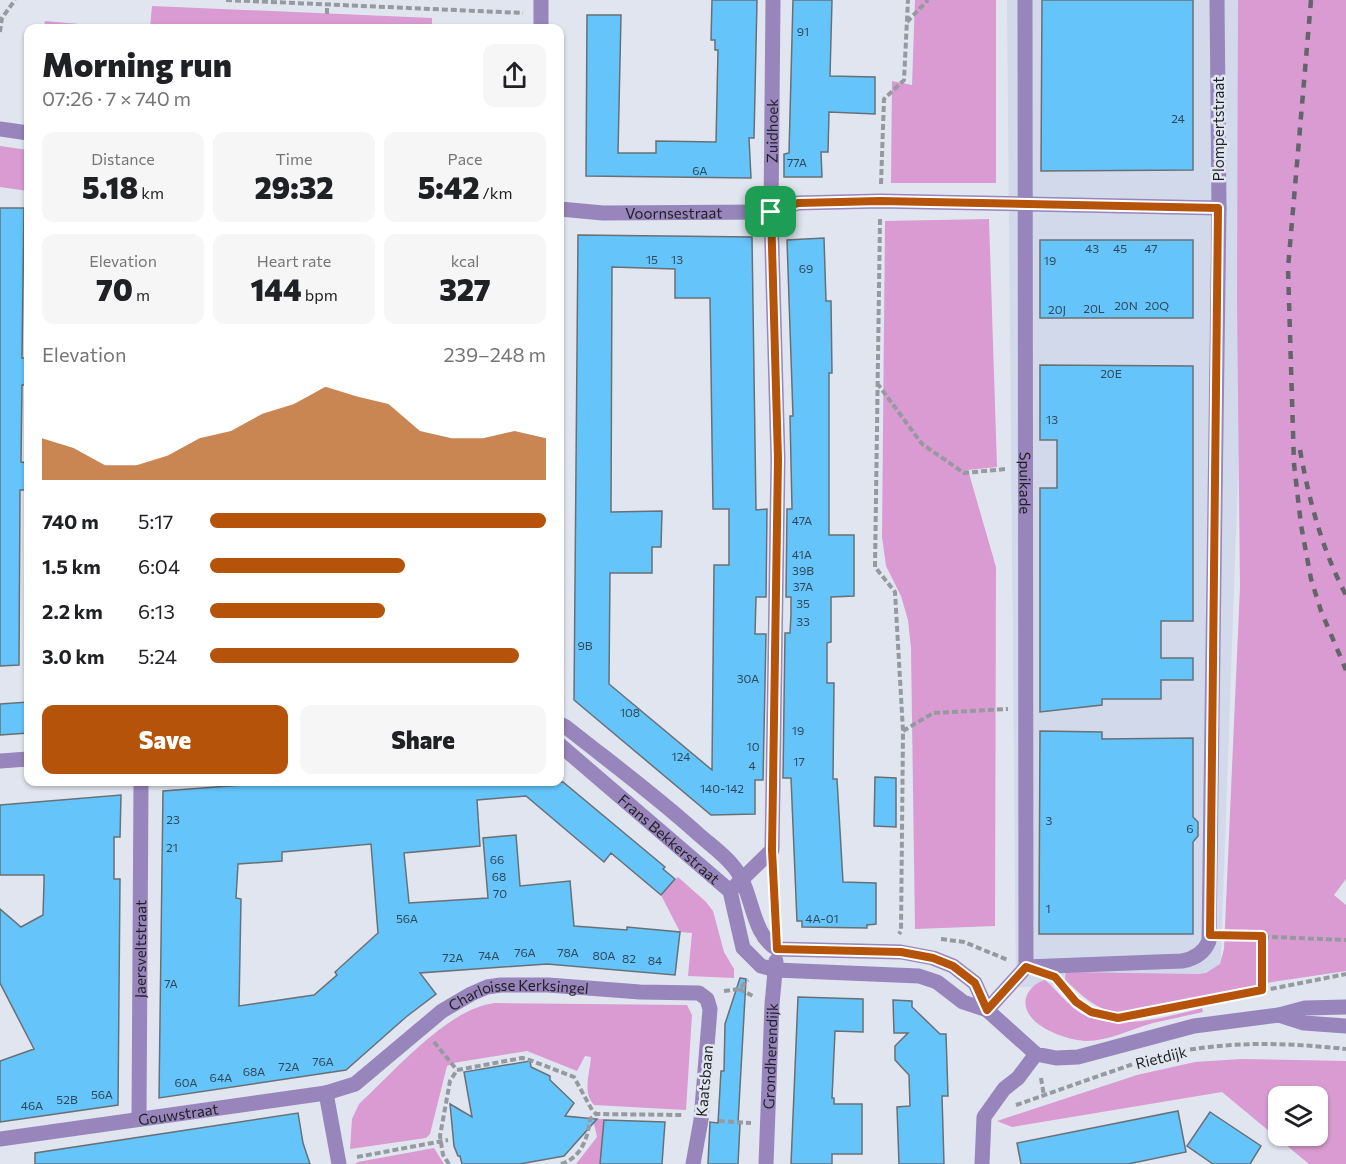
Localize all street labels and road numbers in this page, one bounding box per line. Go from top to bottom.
street label: Plompertstraat [1209,77,1227,181]
street label: Zuidhoek [762,98,781,163]
street label: Voornsestraat [625,203,722,222]
street label: Spuikade [1016,452,1035,514]
street label: Frans Bekkerstraat [615,790,724,887]
street label: Jaersveltstraat [131,900,149,998]
street label: Charloisse Kerksingel [445,976,589,1014]
street label: Grondherendijk [759,1003,781,1110]
street label: Rietdijk [1133,1042,1189,1072]
street label: Kaatsbaan [692,1044,716,1118]
street label: Gouwstraat [137,1099,220,1128]

